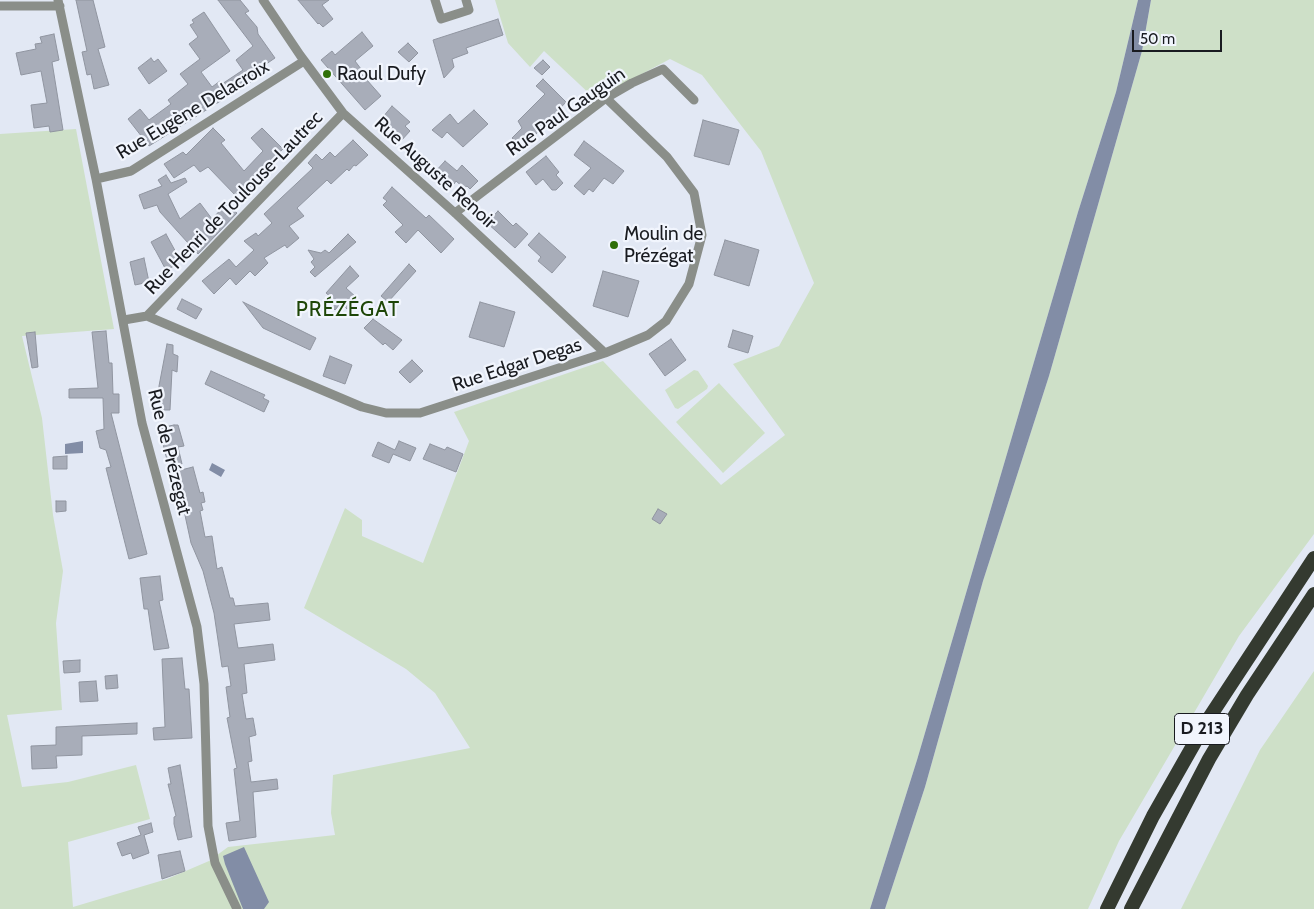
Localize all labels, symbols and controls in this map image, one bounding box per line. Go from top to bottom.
scale bar [1134,20,1224,52]
text: 50 m [1140,30,1175,48]
street label: Rue Eugène Delacroix [113,55,273,165]
place label: Raoul Dufy [337,63,426,85]
street label: Rue Paul Gauguin [502,63,630,161]
marker: Raoul Dufy [321,68,333,80]
street label: Rue Henri de Toulouse-Lautrec [140,107,328,299]
street label: Rue Auguste Renoir [369,112,501,234]
place label: Moulin de Prézégat [624,223,703,267]
marker: Moulin de Prézégat [608,239,620,251]
district label: PRÉZÉGAT [295,297,401,323]
street label: Rue Edgar Degas [449,333,585,397]
street label: Rue de Prézegat [142,387,196,517]
road number: D 213 [1174,714,1230,744]

